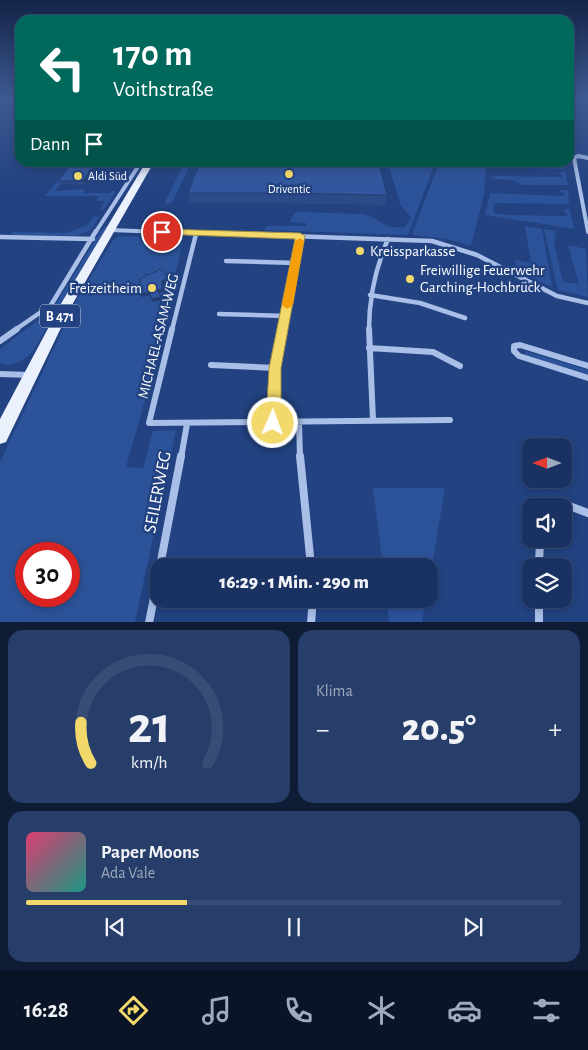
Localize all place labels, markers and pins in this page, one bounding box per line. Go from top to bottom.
marker: Driventic [283,168,295,180]
marker: Aldi Süd [72,170,84,182]
place label: Aldi Süd [88,170,127,182]
place label: Driventic [268,183,311,195]
pin [141,211,183,253]
place label: Kreissparkasse [370,244,455,259]
marker: Kreissparkasse [354,245,366,257]
place label: Freiwillige Feuerwehr Garching-Hochbrück [420,263,545,295]
marker: Freiwillige Feuerwehr Garching-Hochbrück [404,273,416,285]
place label: Freizeitheim [69,281,142,296]
marker: Freizeitheim [146,282,158,294]

